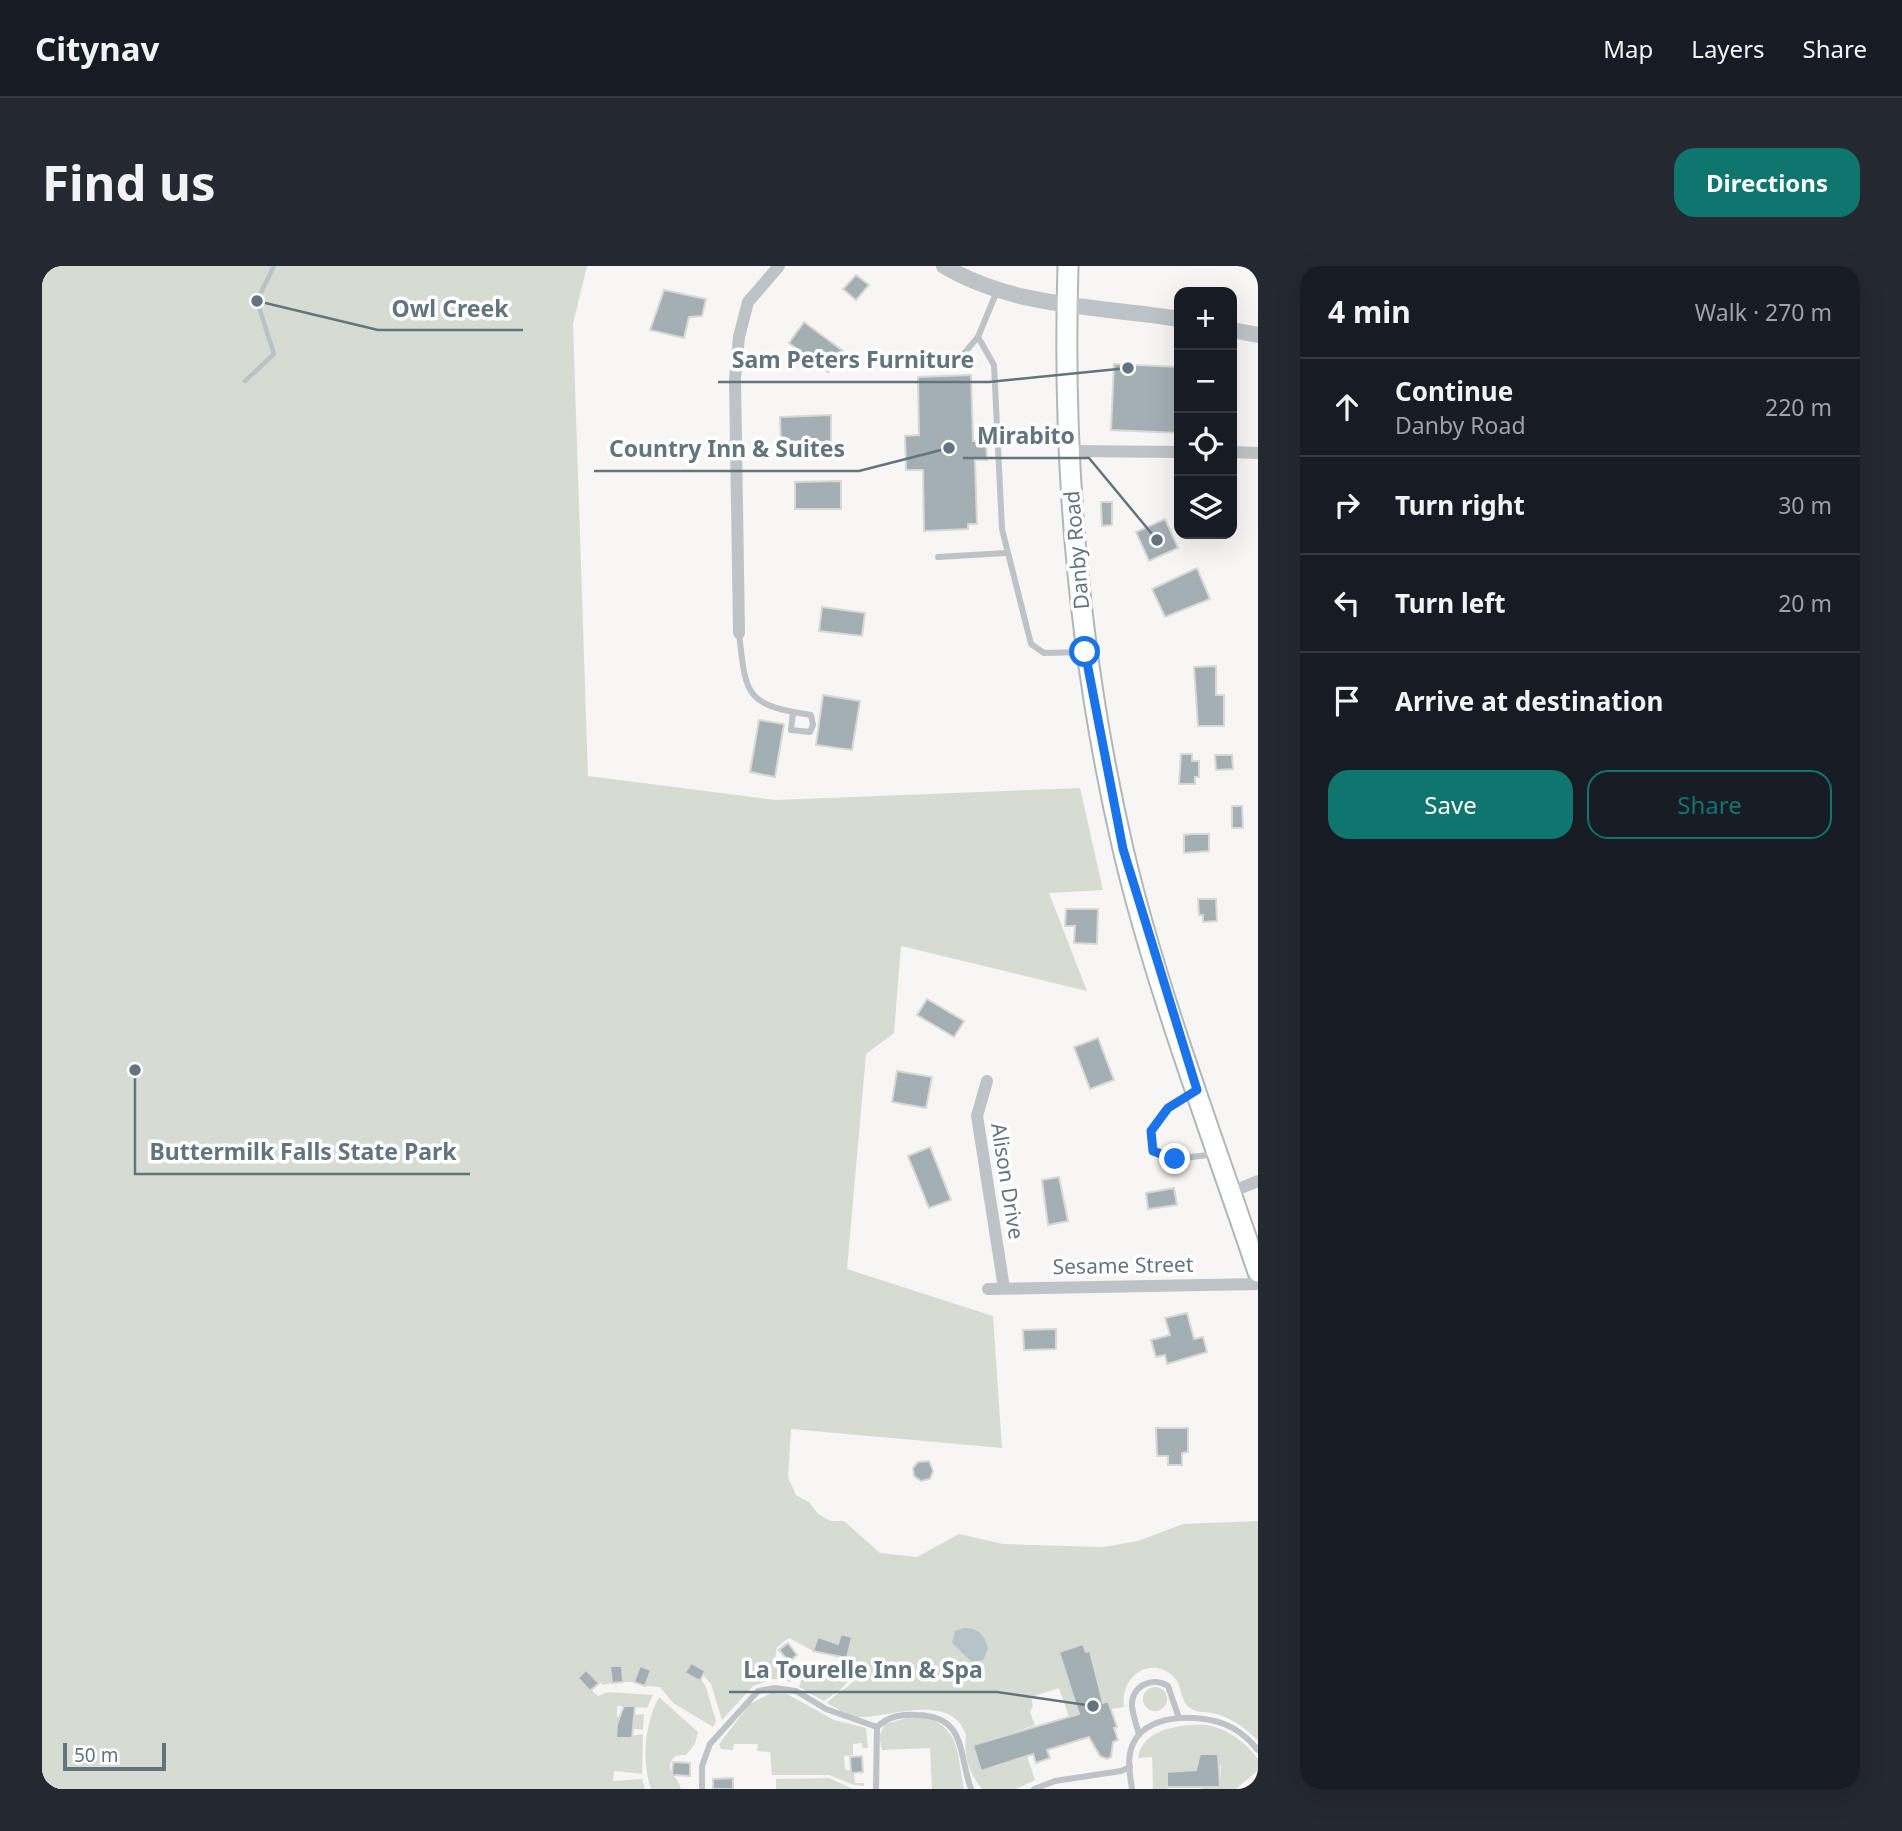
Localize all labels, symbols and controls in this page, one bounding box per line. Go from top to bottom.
text: Citynav [35,26,159,71]
text: Map [1603,32,1653,65]
text: Layers [1691,32,1765,65]
text: Share [1803,32,1867,65]
button: Directions [1674,148,1860,217]
text: Find us [42,149,216,215]
callout: Owl Creek [378,286,523,330]
map controls [1174,287,1237,539]
button: + [1174,287,1237,350]
text: 4 min [1328,291,1411,332]
text: Owl Creek [391,292,509,324]
text: Walk · 270 m [1695,296,1832,328]
callout: Sam Peters Furniture [718,338,989,382]
text: Sam Peters Furniture [732,343,974,375]
button: − [1174,350,1237,413]
text: Continue [1395,373,1513,409]
icon: ahead [1328,388,1366,426]
text: 220 m [1765,391,1832,423]
text: Danby Road [1395,409,1526,441]
button: locate [1174,413,1237,476]
callout: Mirabito [963,414,1089,458]
text: Mirabito [977,419,1075,451]
callout: Country Inn & Suites [594,427,859,471]
text: Country Inn & Suites [609,432,845,464]
button: layers [1174,476,1237,539]
icon: right [1328,486,1366,524]
text: Turn right [1395,487,1525,523]
street label: Danby Road [1057,489,1095,611]
text: 30 m [1778,489,1832,521]
icon: left [1328,584,1366,622]
text: Turn left [1395,585,1506,621]
text: 20 m [1778,587,1832,619]
route start [1069,636,1100,667]
icon: arrive [1328,682,1366,720]
text: Arrive at destination [1395,683,1664,719]
button: Save [1328,770,1573,839]
button: Share [1587,770,1832,839]
street label: Alison Drive [985,1121,1031,1241]
callout: Buttermilk Falls State Park [135,1130,470,1174]
text: Buttermilk Falls State Park [150,1135,457,1167]
route end [1159,1143,1190,1174]
street label: Sesame Street [1052,1250,1194,1280]
callout: La Tourelle Inn & Spa [729,1648,997,1692]
text: La Tourelle Inn & Spa [743,1653,983,1685]
scale bar [63,1740,166,1772]
text: 50 m [74,1742,118,1768]

